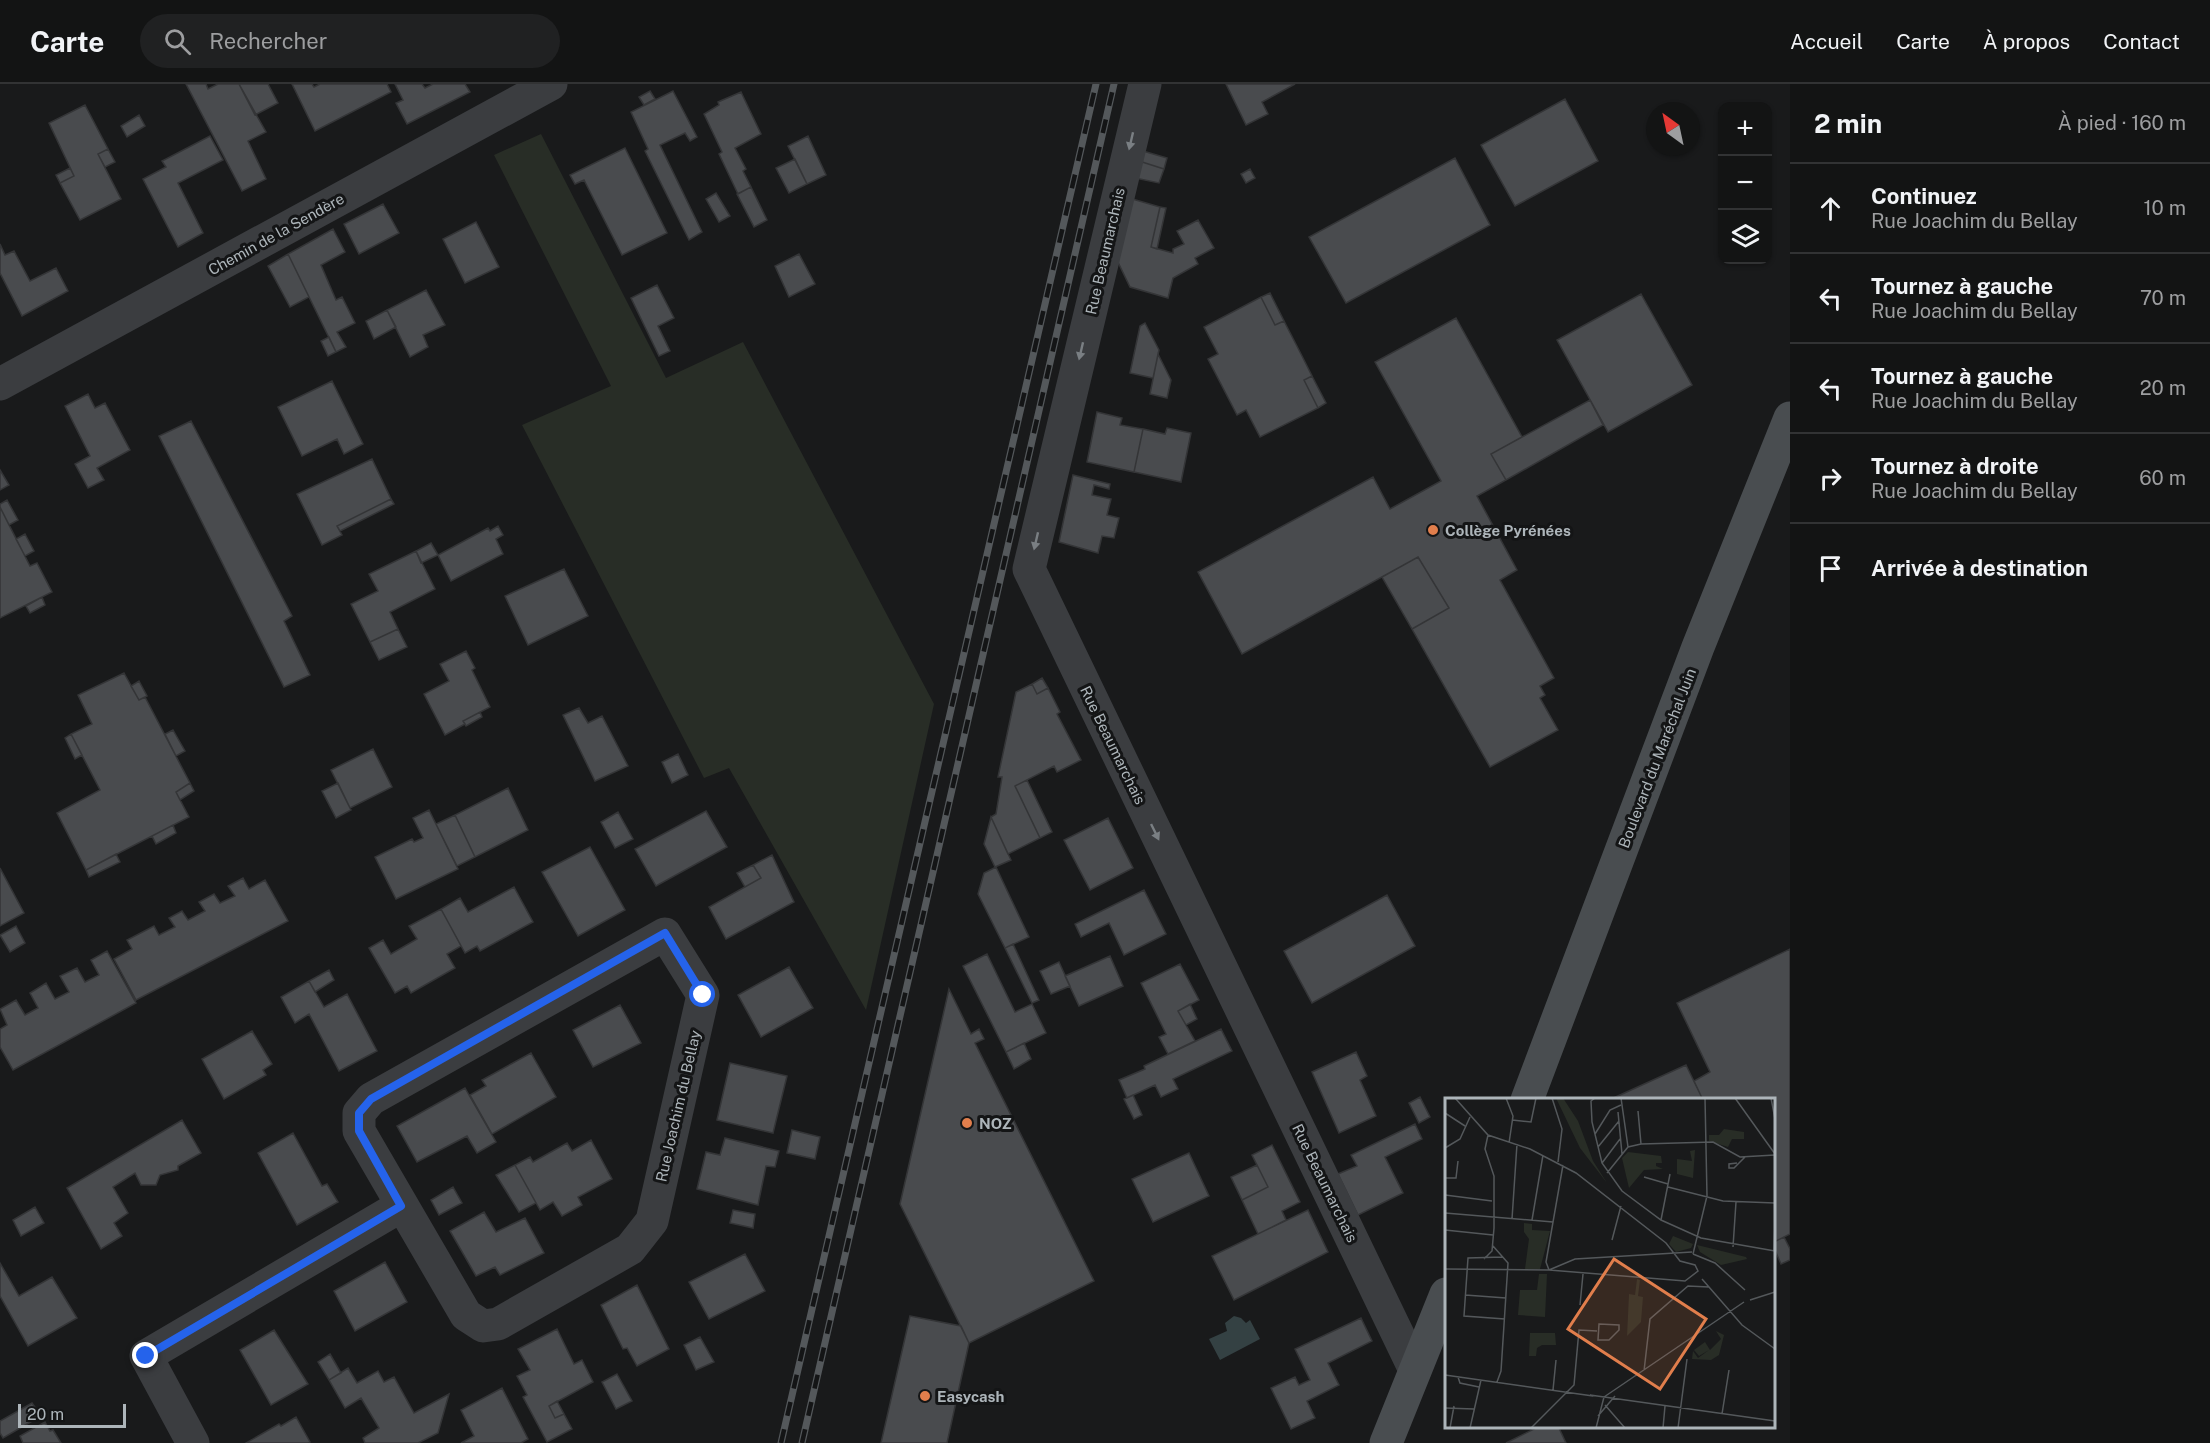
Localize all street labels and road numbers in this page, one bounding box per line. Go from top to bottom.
street label: Rue Beaumarchais [1082,186,1128,316]
street label: Chemin de la Sendère [205,190,347,278]
street label: Boulevard du Maréchal Juin [1615,666,1699,850]
street label: Rue Beaumarchais [1077,683,1149,807]
street label: Rue Joachim du Bellay [652,1029,704,1183]
street label: Rue Beaumarchais [1289,1121,1361,1245]

